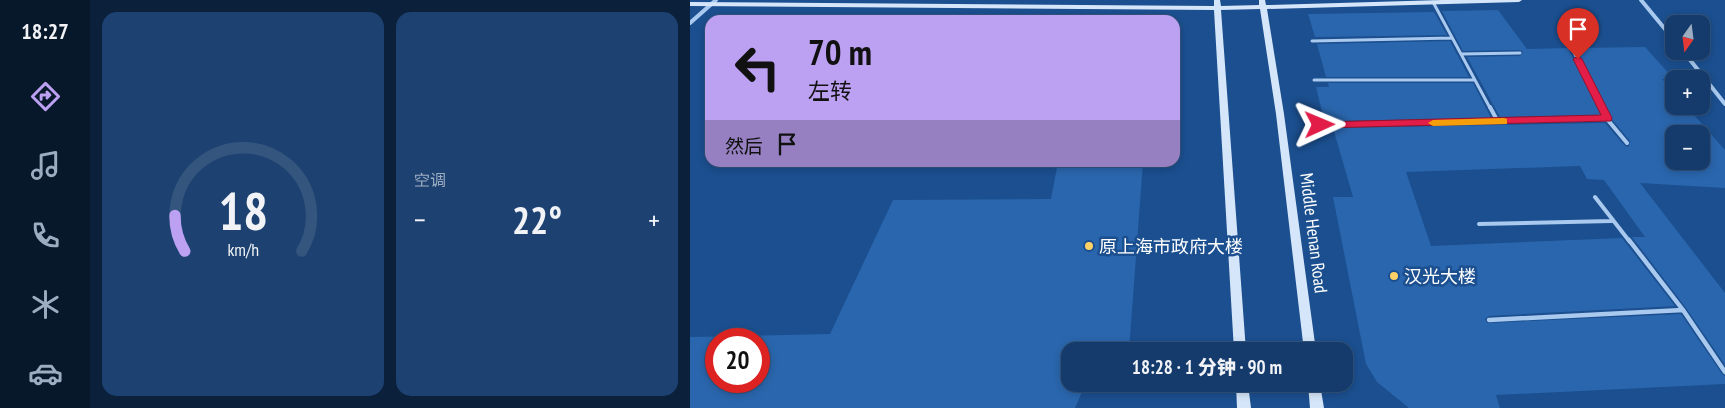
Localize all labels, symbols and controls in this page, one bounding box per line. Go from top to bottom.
pin [1557,8,1599,59]
icon: arrive [1564,15,1592,43]
north arrow [1665,15,1710,60]
map controls [1665,15,1710,170]
text: 18:27 [21,17,69,45]
text: 70 m [808,29,872,75]
icon: left [725,35,790,100]
button: + [1665,70,1710,115]
text: 左转 [808,77,852,105]
icon: directions [28,79,63,114]
position arrow [1293,98,1345,150]
button: − [1665,125,1710,170]
icon: arrive [773,130,801,158]
text: 然后 [725,134,763,158]
icon: music [28,148,63,183]
text: 空调 [414,170,446,190]
street label: Middle Henan Road [1295,172,1333,294]
text: 18 [218,177,268,244]
text: 22° [512,195,562,244]
text: − [414,201,426,238]
text: + [648,201,660,238]
icon: phone [28,218,63,253]
place label: 原上海市政府大楼 [1099,235,1243,258]
text: km/h [227,238,259,261]
marker: 原上海市政府大楼 [1083,240,1095,252]
place label: 汉光大楼 [1404,265,1476,288]
marker: 汉光大楼 [1388,270,1400,282]
icon: climate [28,287,63,322]
speed limit sign: 20 [705,328,770,393]
text: 18:28 · 1 分钟 · 90 m [1132,355,1282,379]
icon: car [28,356,63,391]

